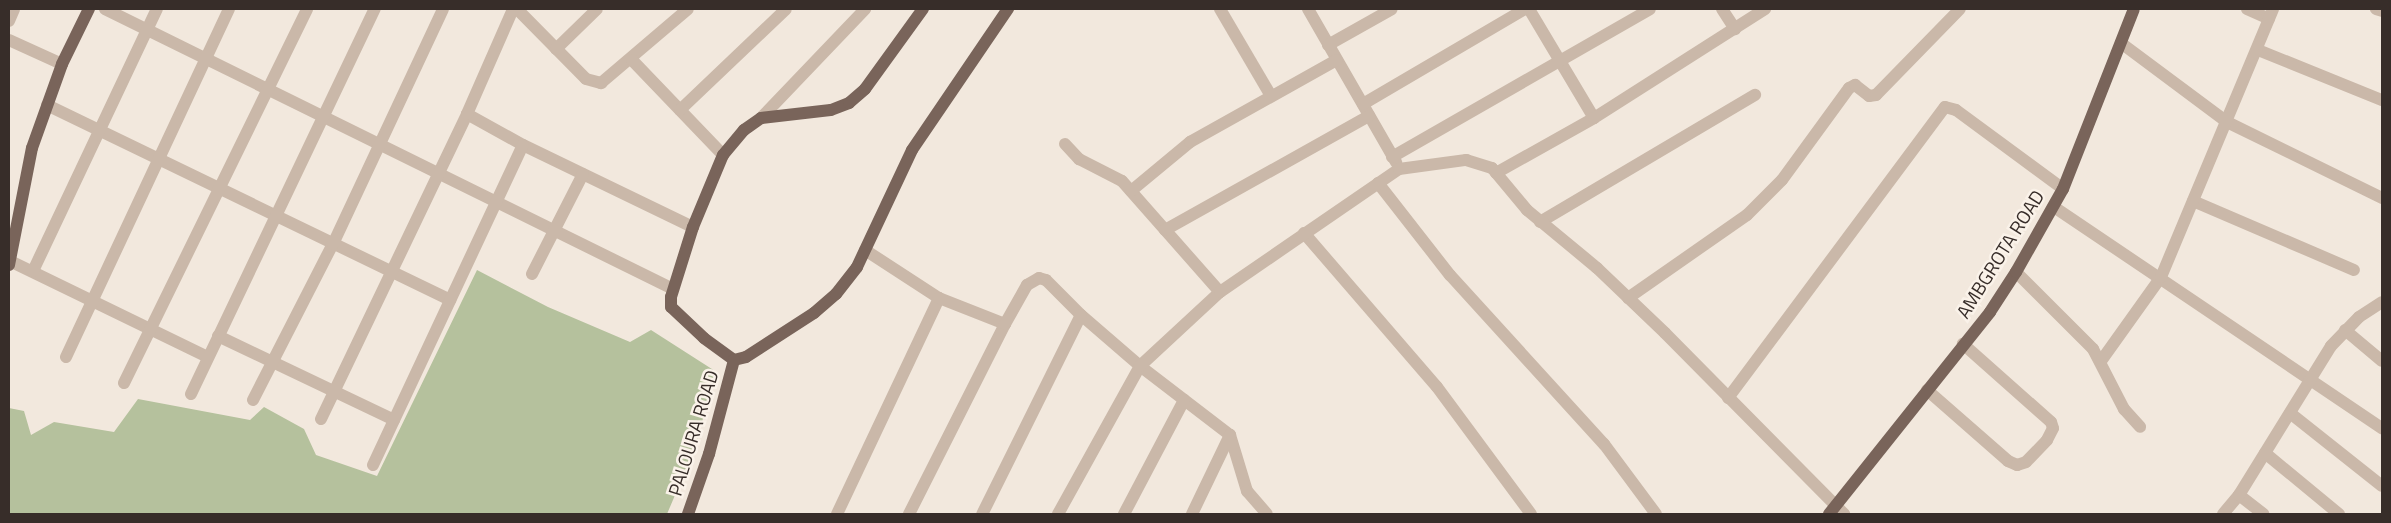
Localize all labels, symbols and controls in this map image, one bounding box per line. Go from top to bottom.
street label: AMBGROTA ROAD [1951,186,2049,322]
street label: PALOURA ROAD [663,367,723,499]

